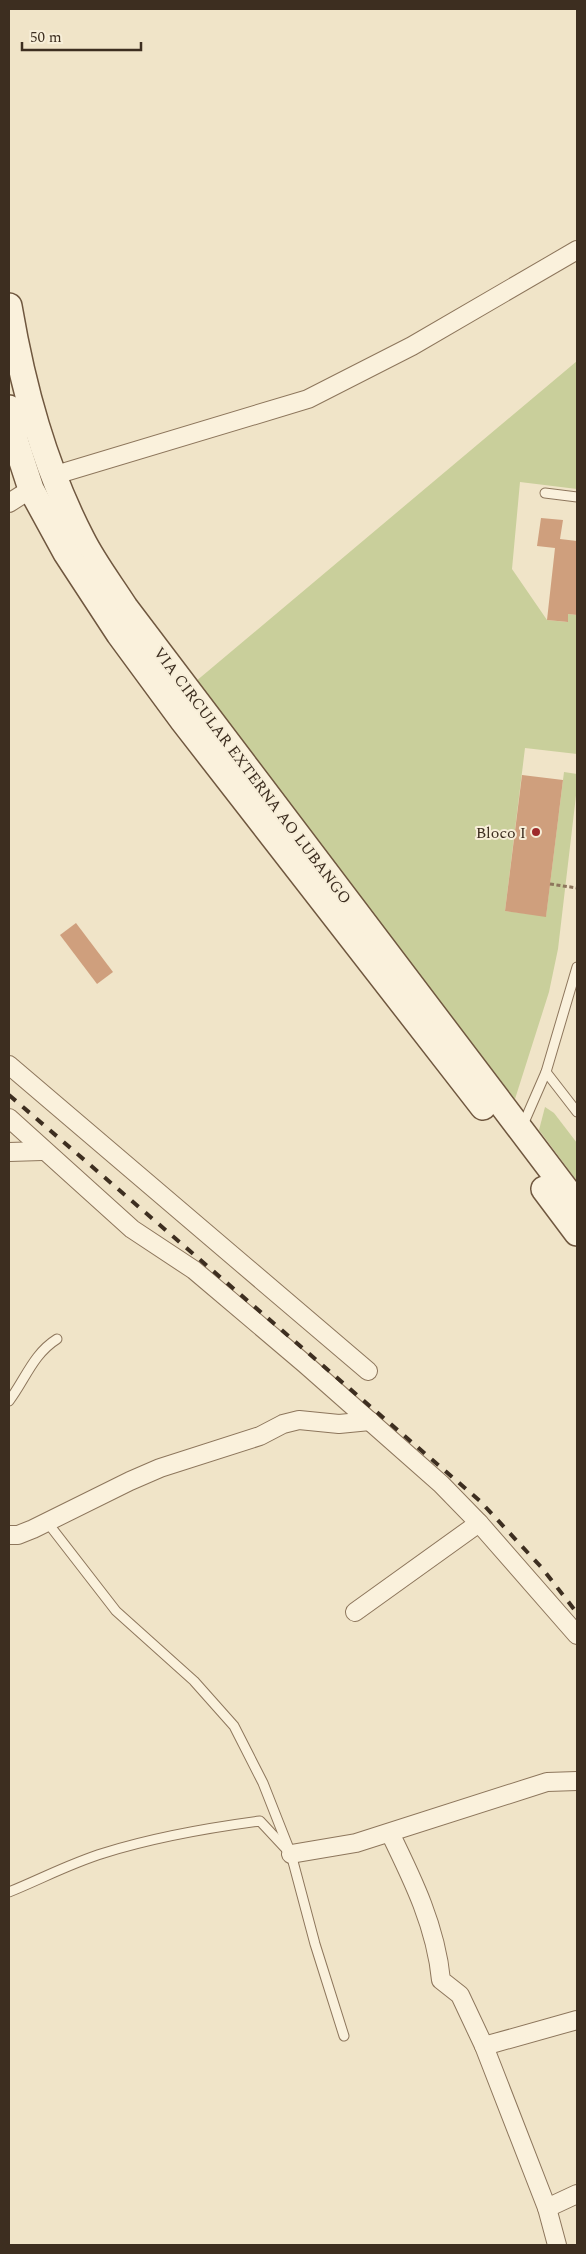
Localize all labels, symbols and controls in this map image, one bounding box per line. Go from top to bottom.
scale bar [22,20,141,52]
text: 50 m [30,26,62,49]
street label: VIA CIRCULAR EXTERNA AO LUBANGO [147,642,357,909]
place label: Bloco I [476,821,526,845]
marker: Bloco I [530,826,542,838]

